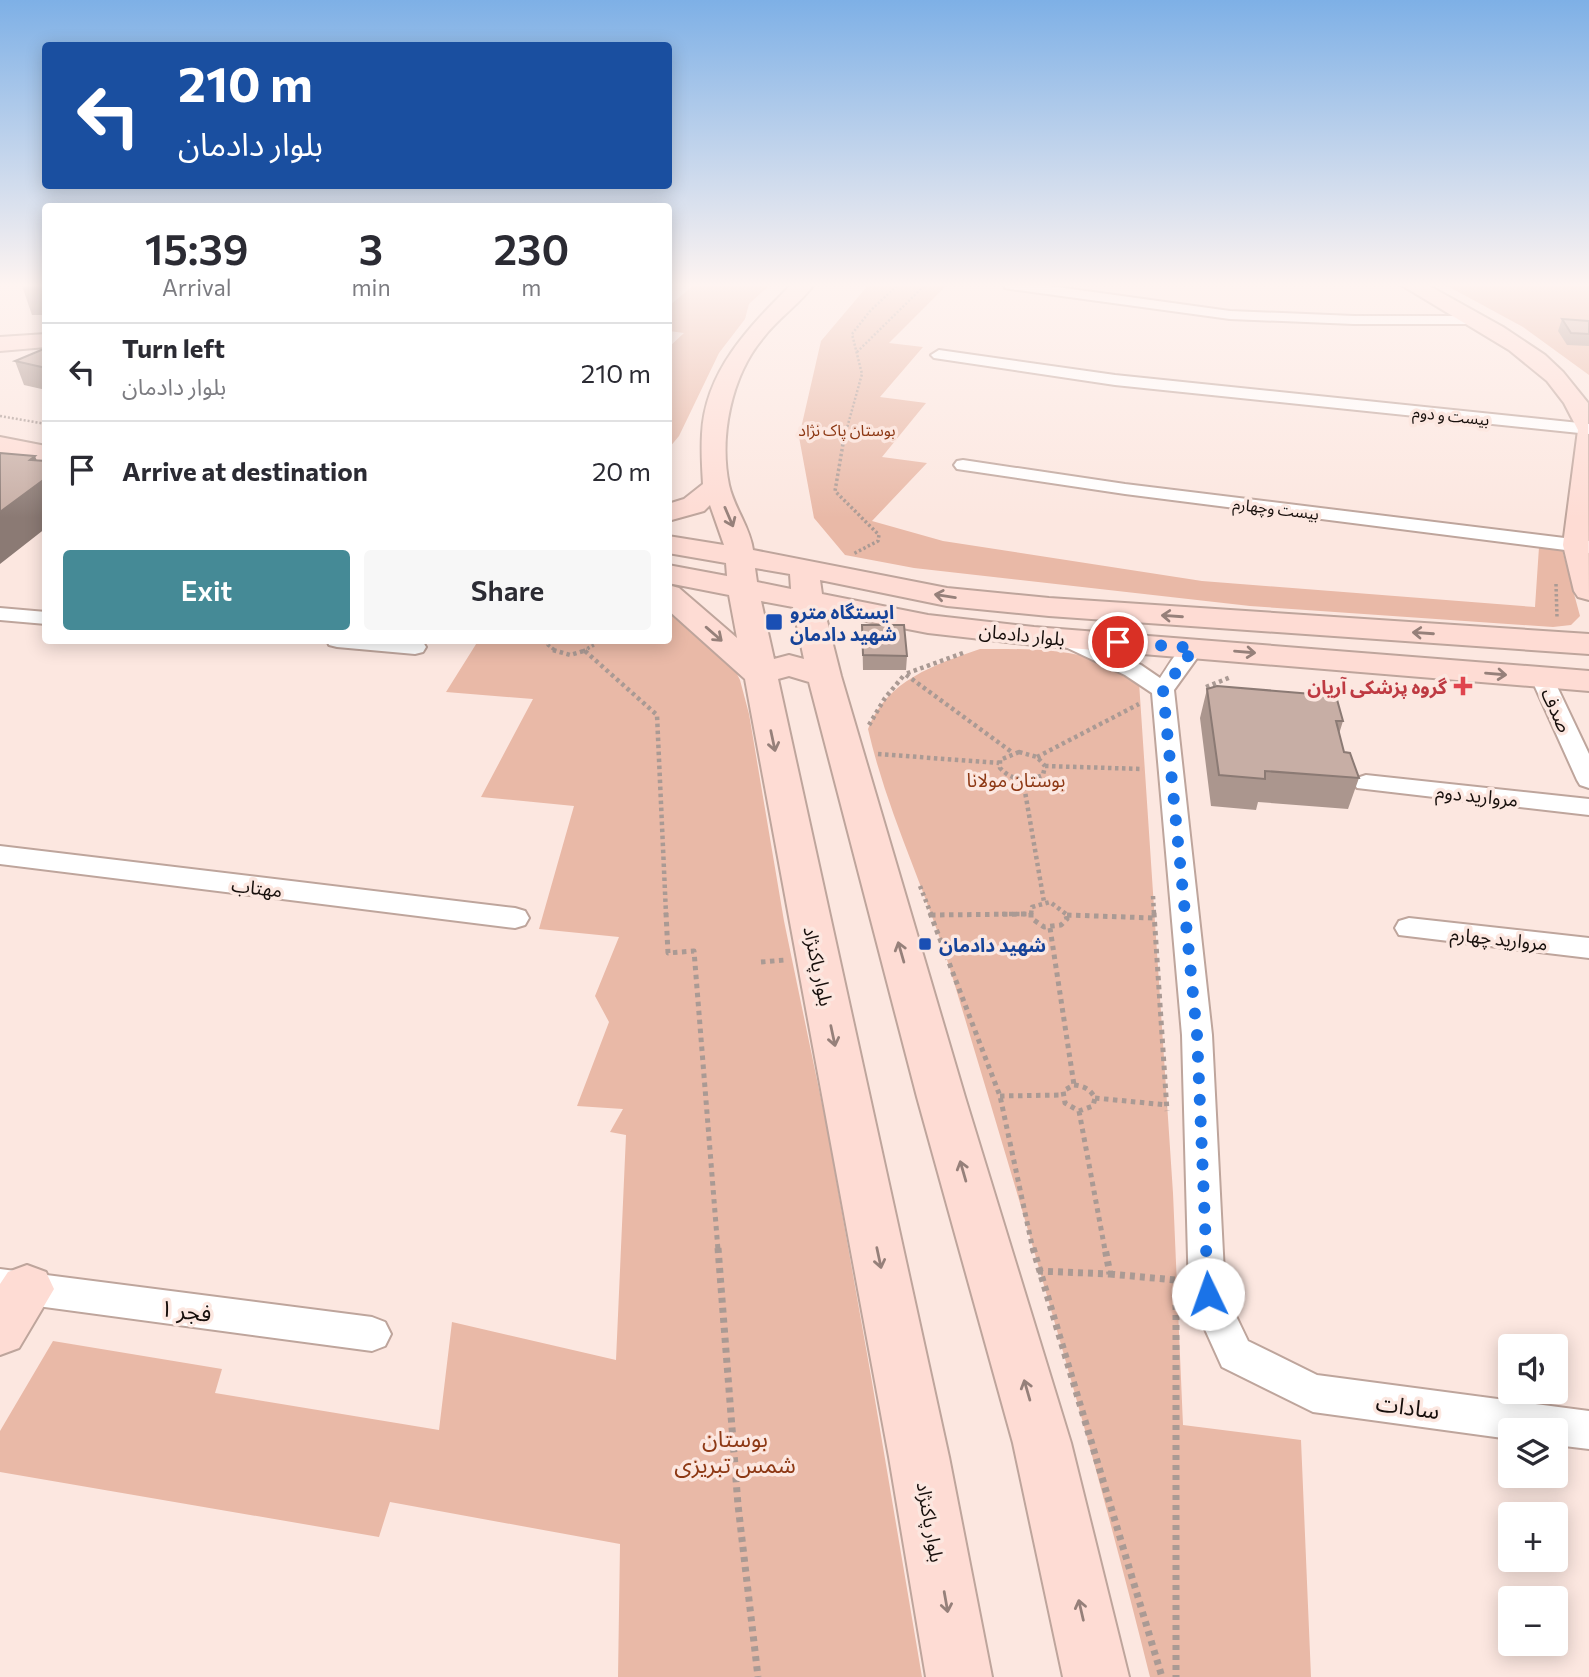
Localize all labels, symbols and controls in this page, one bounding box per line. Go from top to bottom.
text: 210 m [178,52,313,112]
icon: left [63,70,154,161]
text: بلوار دادمان [178,123,323,163]
text: 15:39 [145,222,249,274]
text: 3 [359,222,383,274]
text: 230 [493,222,569,274]
text: Arrival [162,273,232,301]
text: min [351,273,391,301]
text: m [521,273,541,301]
text: Turn left [122,332,225,363]
icon: left [63,353,101,391]
text: 210 m [581,357,651,388]
text: بلوار دادمان [122,372,226,400]
street label: بیست و دوم [1411,402,1490,432]
park label: بوستان پاک نژاد [798,420,896,441]
icon: arrive [63,451,101,489]
text: Arrive at destination [122,455,368,486]
text: 20 m [592,455,651,486]
street label: بیست وچهارم [1231,493,1320,527]
one-way arrow [723,506,736,528]
button: Exit [63,550,350,630]
button: Share [364,550,651,630]
one-way arrow [934,589,957,602]
place label: ایستگاه مترو شهید دادمان [790,600,897,645]
one-way arrow [1161,609,1183,622]
marker: ایستگاه مترو شهید دادمان [764,612,784,632]
pin [1088,612,1148,672]
street label: بلوار دادمان [978,618,1066,651]
icon: arrive [1099,623,1137,661]
one-way arrow [705,626,723,642]
one-way arrow [1412,626,1435,639]
one-way arrow [1233,646,1256,659]
one-way arrow [1484,668,1507,681]
place label: گروه پزشکی آریان [1307,675,1447,699]
marker: گروه پزشکی آریان [1453,676,1473,696]
street label: صدف [1537,684,1577,736]
one-way arrow [767,729,780,752]
park label: بوستان مولانا [967,768,1065,792]
street label: مروارید دوم [1434,779,1520,815]
street label: مهتاب [230,872,284,902]
street label: مروارید چهارم [1449,921,1549,959]
street label: بلوار پاکنژاد [797,924,839,1009]
place label: شهید دادمان [939,933,1046,956]
marker: شهید دادمان [917,936,933,952]
one-way arrow [894,942,907,964]
one-way arrow [827,1024,841,1047]
one-way arrow [956,1160,969,1183]
one-way arrow [872,1246,886,1269]
position arrow [1171,1257,1245,1331]
street label: فجر ۱ [159,1293,213,1328]
map controls [1498,1334,1568,1656]
button: sound [1498,1334,1568,1404]
one-way arrow [1019,1379,1032,1401]
street label: سادات [1374,1388,1442,1424]
button: layers [1498,1418,1568,1488]
park label: بوستان شمس تبریزی [674,1424,796,1479]
street label: بلوار پاکنژاد [911,1480,949,1564]
button: + [1498,1502,1568,1572]
button: − [1498,1586,1568,1656]
one-way arrow [940,1590,953,1613]
one-way arrow [1073,1600,1086,1622]

